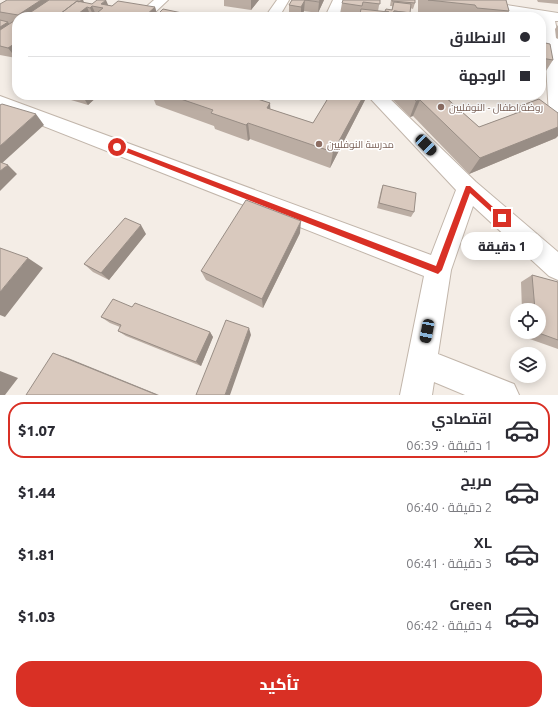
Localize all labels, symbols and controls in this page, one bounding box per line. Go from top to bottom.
text: الانطلاق [450,29,506,46]
text: الوجهة [459,67,506,84]
marker: روضة اطفال - النوفليين [436,102,446,112]
place label: روضة اطفال - النوفليين [449,102,543,114]
car [413,132,439,158]
route start [108,138,126,156]
marker: مدرسة النوفليين [314,139,324,149]
place label: مدرسة النوفليين [327,139,394,151]
route end [493,209,511,227]
callout: 1 دقيقة [461,232,543,260]
text: 1 دقيقة [478,239,526,253]
map controls [510,303,546,383]
button: locate [510,303,546,339]
car [419,318,435,344]
button: layers [510,347,546,383]
text: اقتصادي [432,410,492,427]
icon: car [504,412,540,448]
text: $1.07 [18,422,56,439]
text: 1 دقيقة · 06:39 [406,438,492,452]
text: مريح [460,472,492,489]
icon: car [504,474,540,510]
text: $1.44 [18,484,56,501]
text: 2 دقيقة · 06:40 [406,500,492,514]
text: XL [474,534,492,551]
icon: car [504,536,540,572]
text: $1.81 [18,546,56,563]
text: 3 دقيقة · 06:41 [406,556,492,570]
text: Green [450,596,492,613]
icon: car [504,598,540,634]
text: $1.03 [18,608,56,625]
text: 4 دقيقة · 06:42 [406,618,492,632]
button: تأكيد [16,661,542,707]

